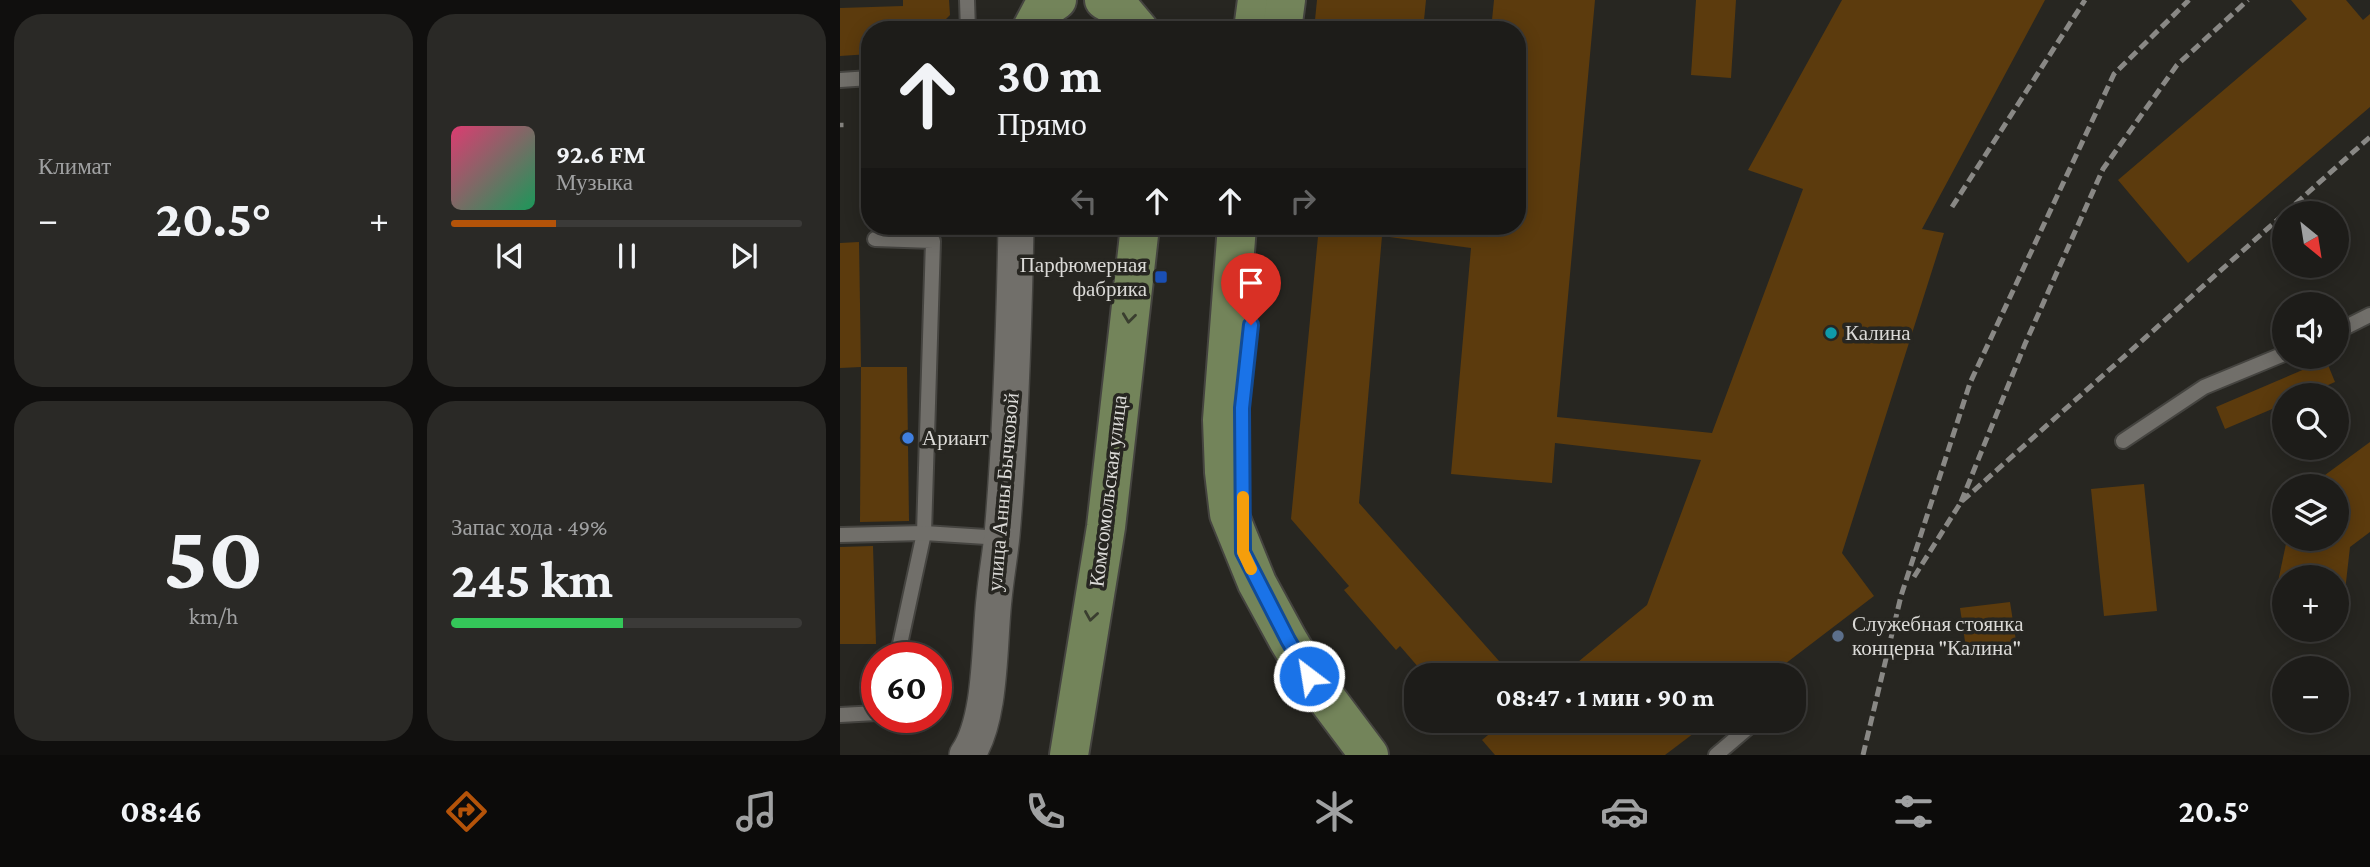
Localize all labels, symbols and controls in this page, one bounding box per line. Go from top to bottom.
text: 30 m [997,48,1102,103]
icon: ahead [882,49,973,140]
text: Прямо [997,106,1087,142]
text: 92.6 FM [556,140,646,169]
text: Климат [38,153,111,179]
text: Музыка [556,169,633,195]
icon: left [1065,182,1103,220]
icon: ahead [1138,182,1176,220]
icon: ahead [1211,182,1249,220]
icon: right [1284,182,1322,220]
text: 20.5° [156,189,271,247]
text: − [38,198,58,240]
text: + [369,198,389,240]
north arrow [2272,201,2348,278]
map controls [2272,201,2349,733]
icon: previous [491,237,529,275]
icon: pause [608,237,646,275]
icon: next [725,237,763,275]
place label: Парфюмерная фабрика [1020,253,1148,301]
pin [1221,253,1281,325]
icon: arrive [1232,264,1270,302]
marker: Парфюмерная фабрика [1153,269,1169,285]
button: sound [2272,292,2349,369]
one-way arrow [1122,312,1137,324]
place label: Калина [1845,321,1911,345]
marker: Калина [1823,325,1839,341]
button: search [2272,383,2349,460]
street label: улица Анны Бычковой [982,392,1024,592]
street label: Комсомольская улица [1084,393,1132,588]
place label: Ариант [922,426,989,450]
marker: Ариант [900,430,916,446]
button: layers [2272,474,2349,551]
text: 50 [164,506,263,608]
text: Запас хода · 49% [451,514,607,540]
text: 245 km [451,550,613,608]
button: + [2272,565,2349,642]
text: km/h [189,603,238,629]
one-way arrow [1084,610,1099,622]
place label: Служебная стоянка концерна "Калина" [1852,612,2024,660]
marker: Служебная стоянка концерна "Калина" [1830,628,1846,644]
position arrow [1272,639,1346,713]
speed limit sign: 60 [861,642,952,733]
button: − [2272,656,2349,733]
text: 08:47 · 1 мин · 90 m [1496,683,1714,712]
icon: directions [442,787,491,836]
icon: music [732,787,781,836]
icon: phone [1021,787,1070,836]
icon: climate [1310,787,1359,836]
icon: car [1600,787,1649,836]
icon: filters [1889,787,1938,836]
text: 08:46 [120,793,202,829]
text: 20.5° [2179,793,2250,829]

